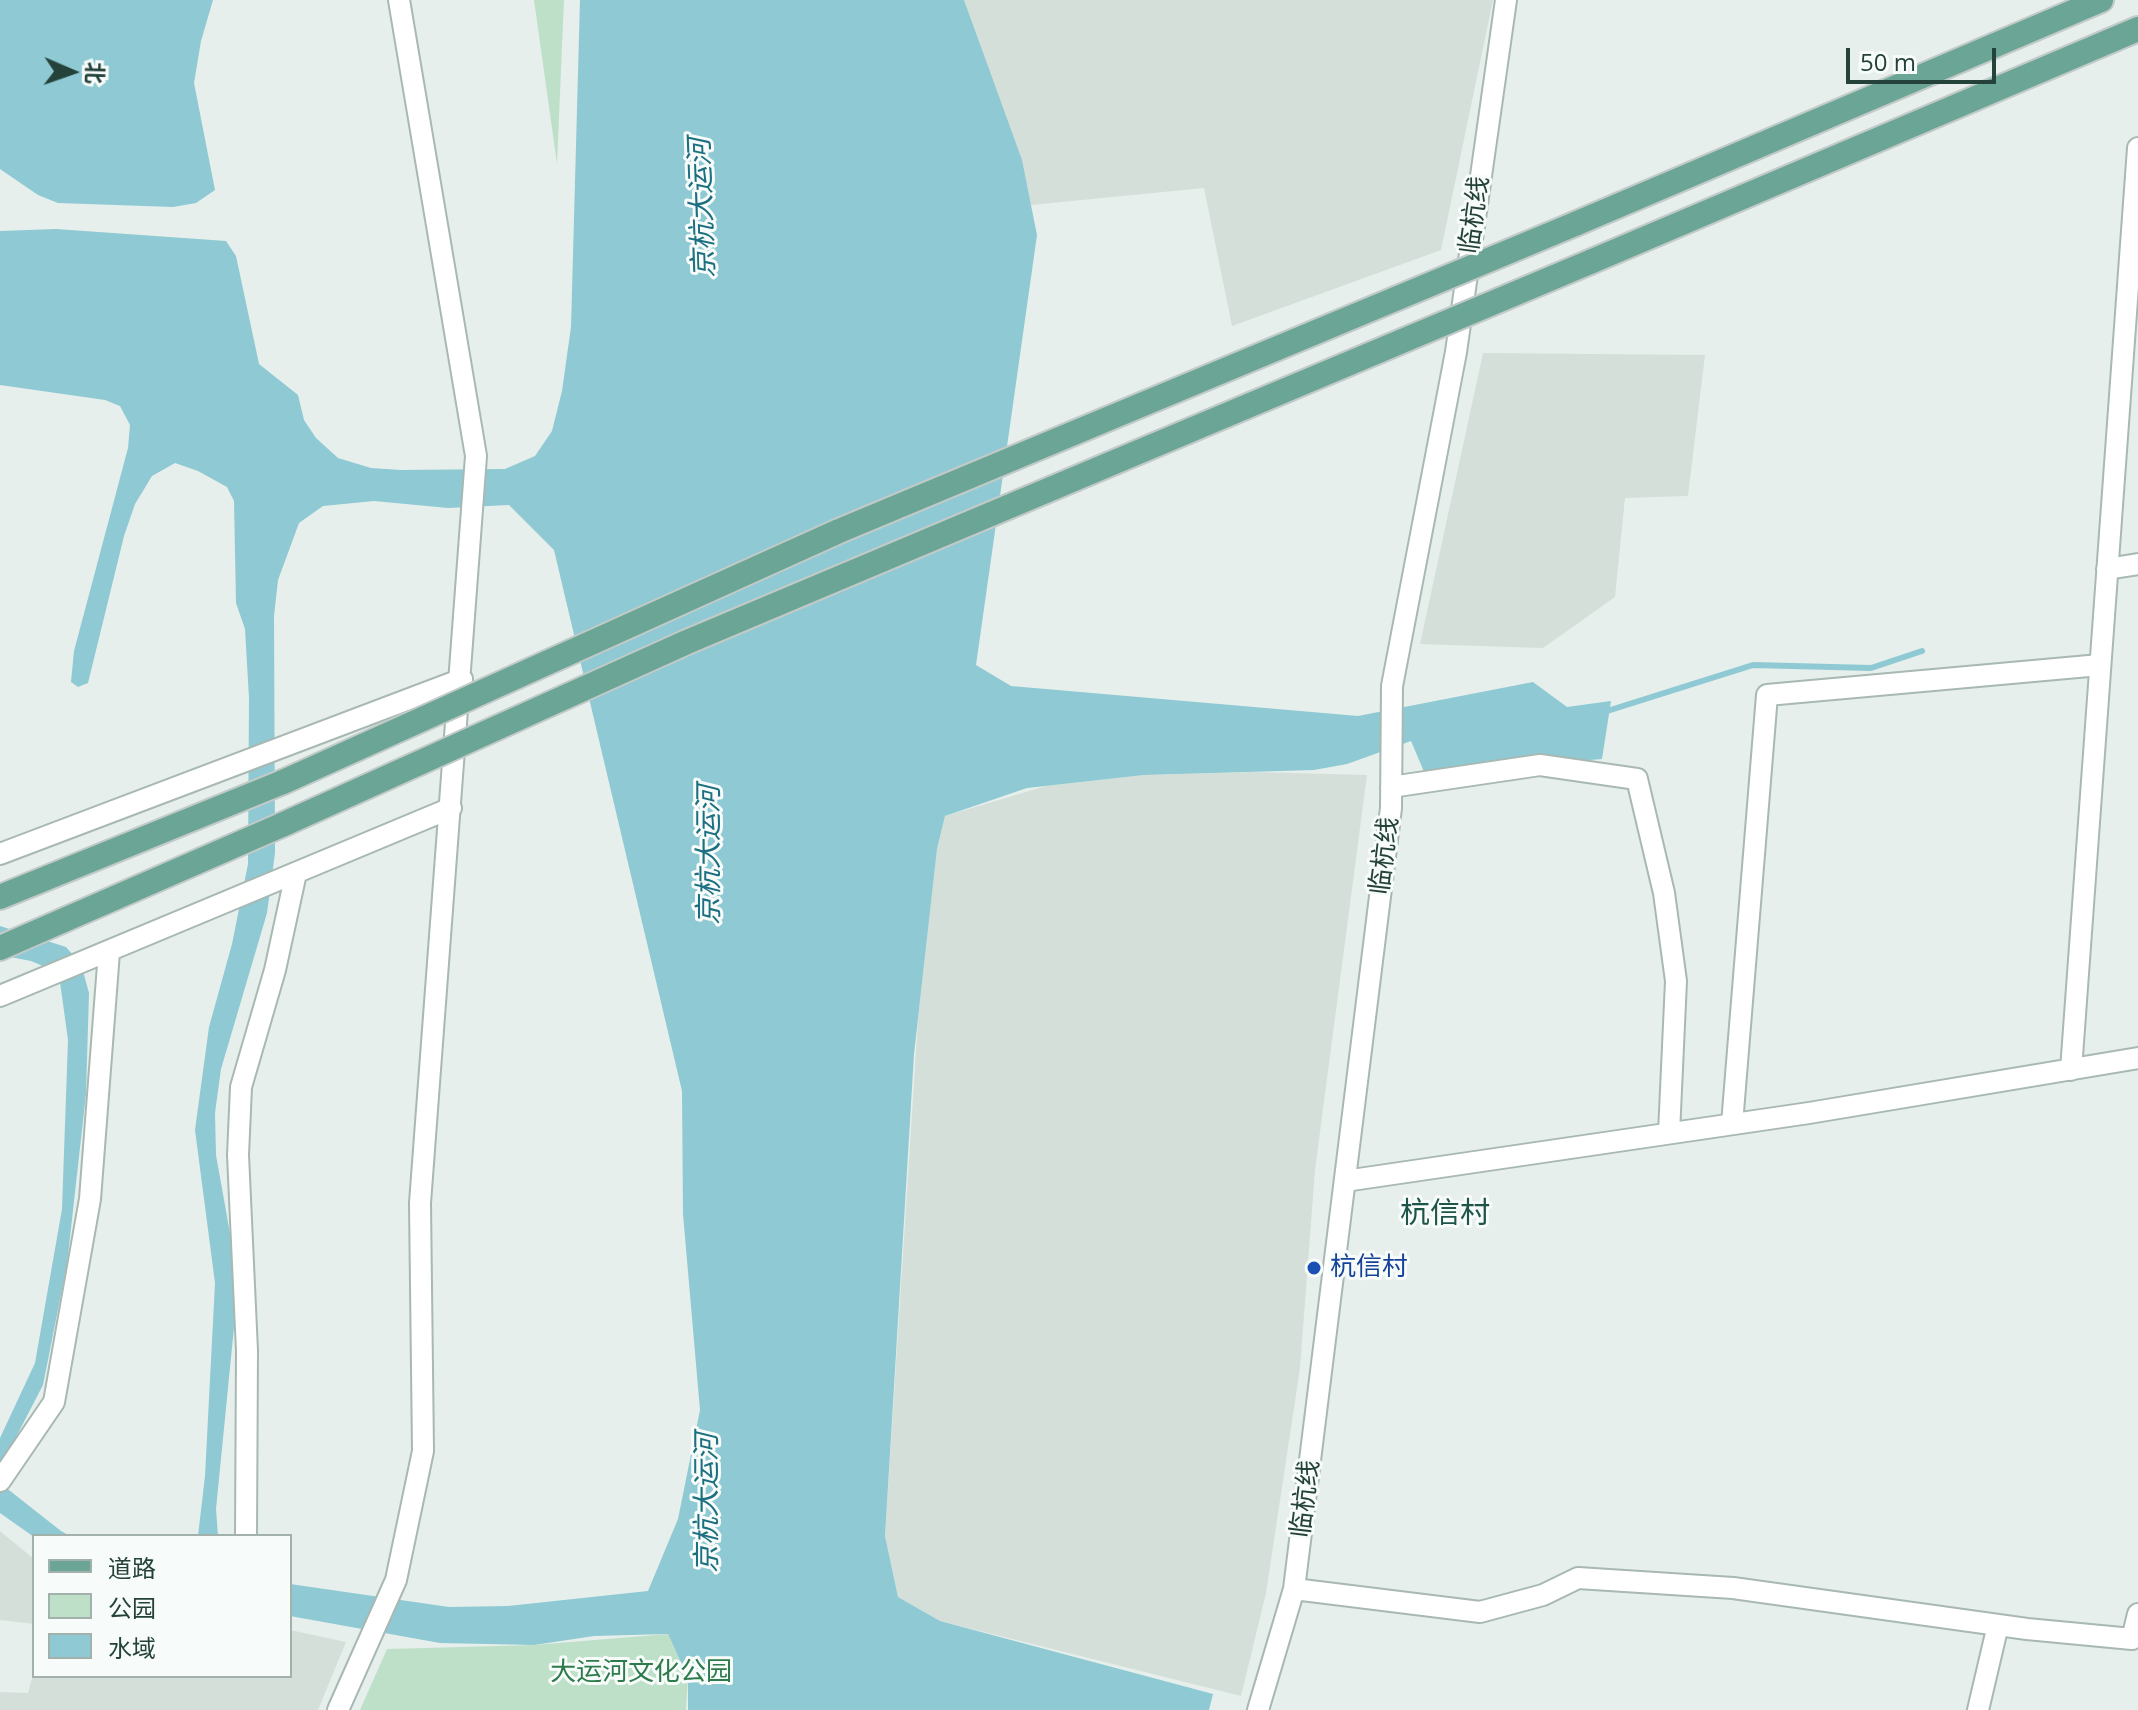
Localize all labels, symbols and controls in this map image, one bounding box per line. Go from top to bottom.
north arrow [32,32,112,112]
scale bar [1850,32,2000,82]
text: 50 m [1860,45,1916,78]
text: 北 [81,61,111,84]
water label: 京杭大运河 [684,137,722,279]
street label: 临杭线 [1454,174,1496,256]
water label: 京杭大运河 [693,785,727,925]
street label: 临杭线 [1365,815,1405,897]
district label: 杭信村 [1400,1196,1490,1232]
place label: 杭信村 [1330,1252,1408,1284]
marker: 杭信村 [1305,1259,1323,1277]
water label: 京杭大运河 [691,1433,725,1573]
street label: 临杭线 [1286,1458,1326,1540]
legend [32,1534,292,1678]
text: 道路 [108,1551,156,1584]
text: 公园 [108,1591,156,1624]
text: 水域 [108,1631,156,1664]
park label: 大运河文化公园 [550,1657,732,1689]

